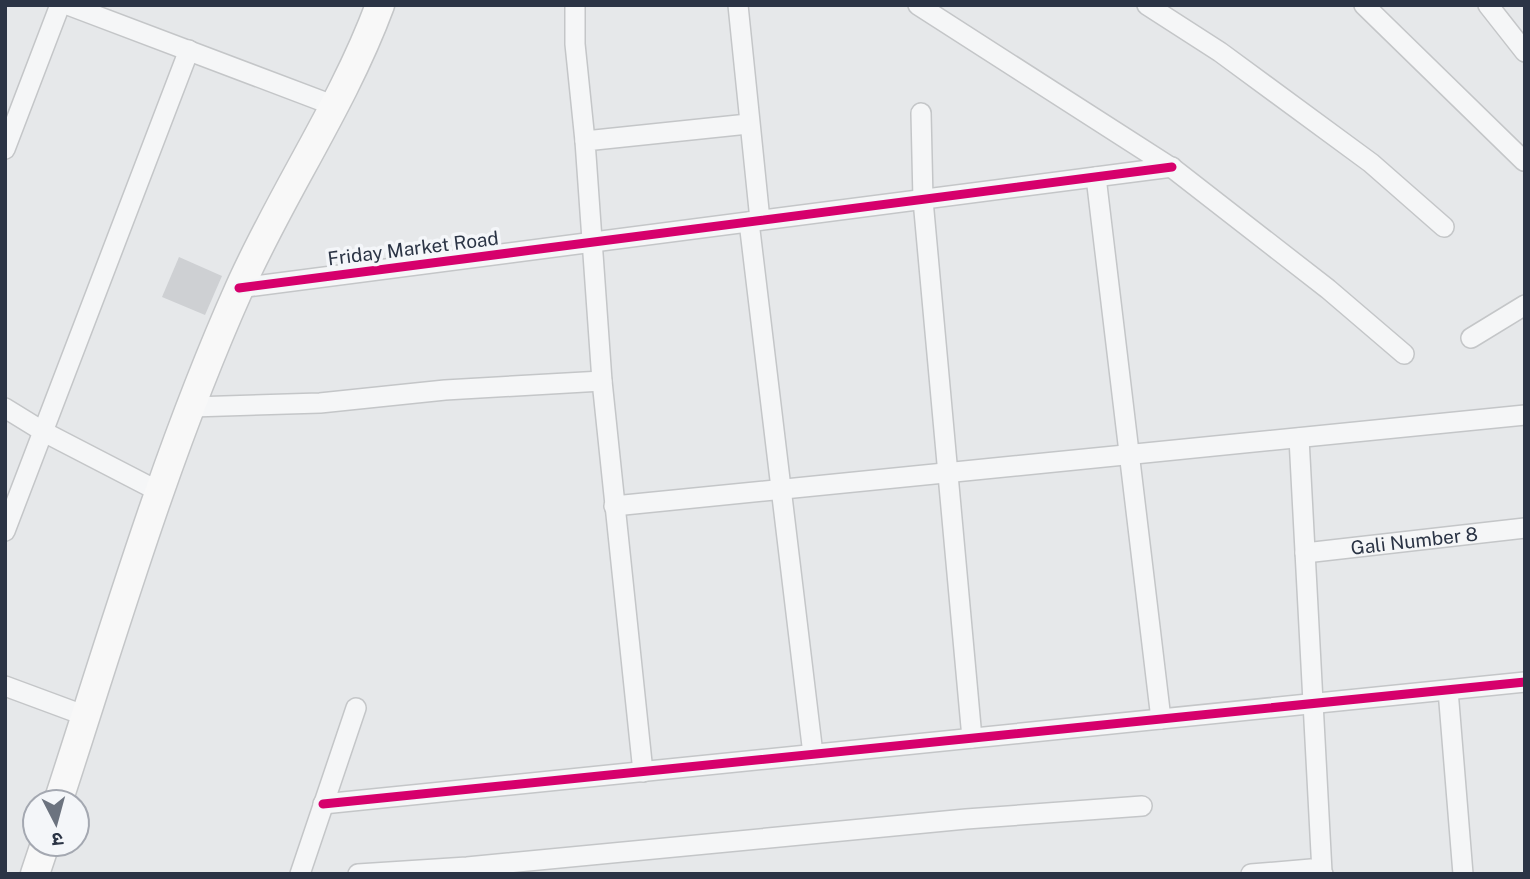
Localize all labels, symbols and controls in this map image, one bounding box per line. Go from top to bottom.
street label: Friday Market Road [326,227,500,269]
street label: Gali Number 8 [1350,522,1479,559]
north arrow [21,788,91,858]
text: उ [50,828,64,852]

